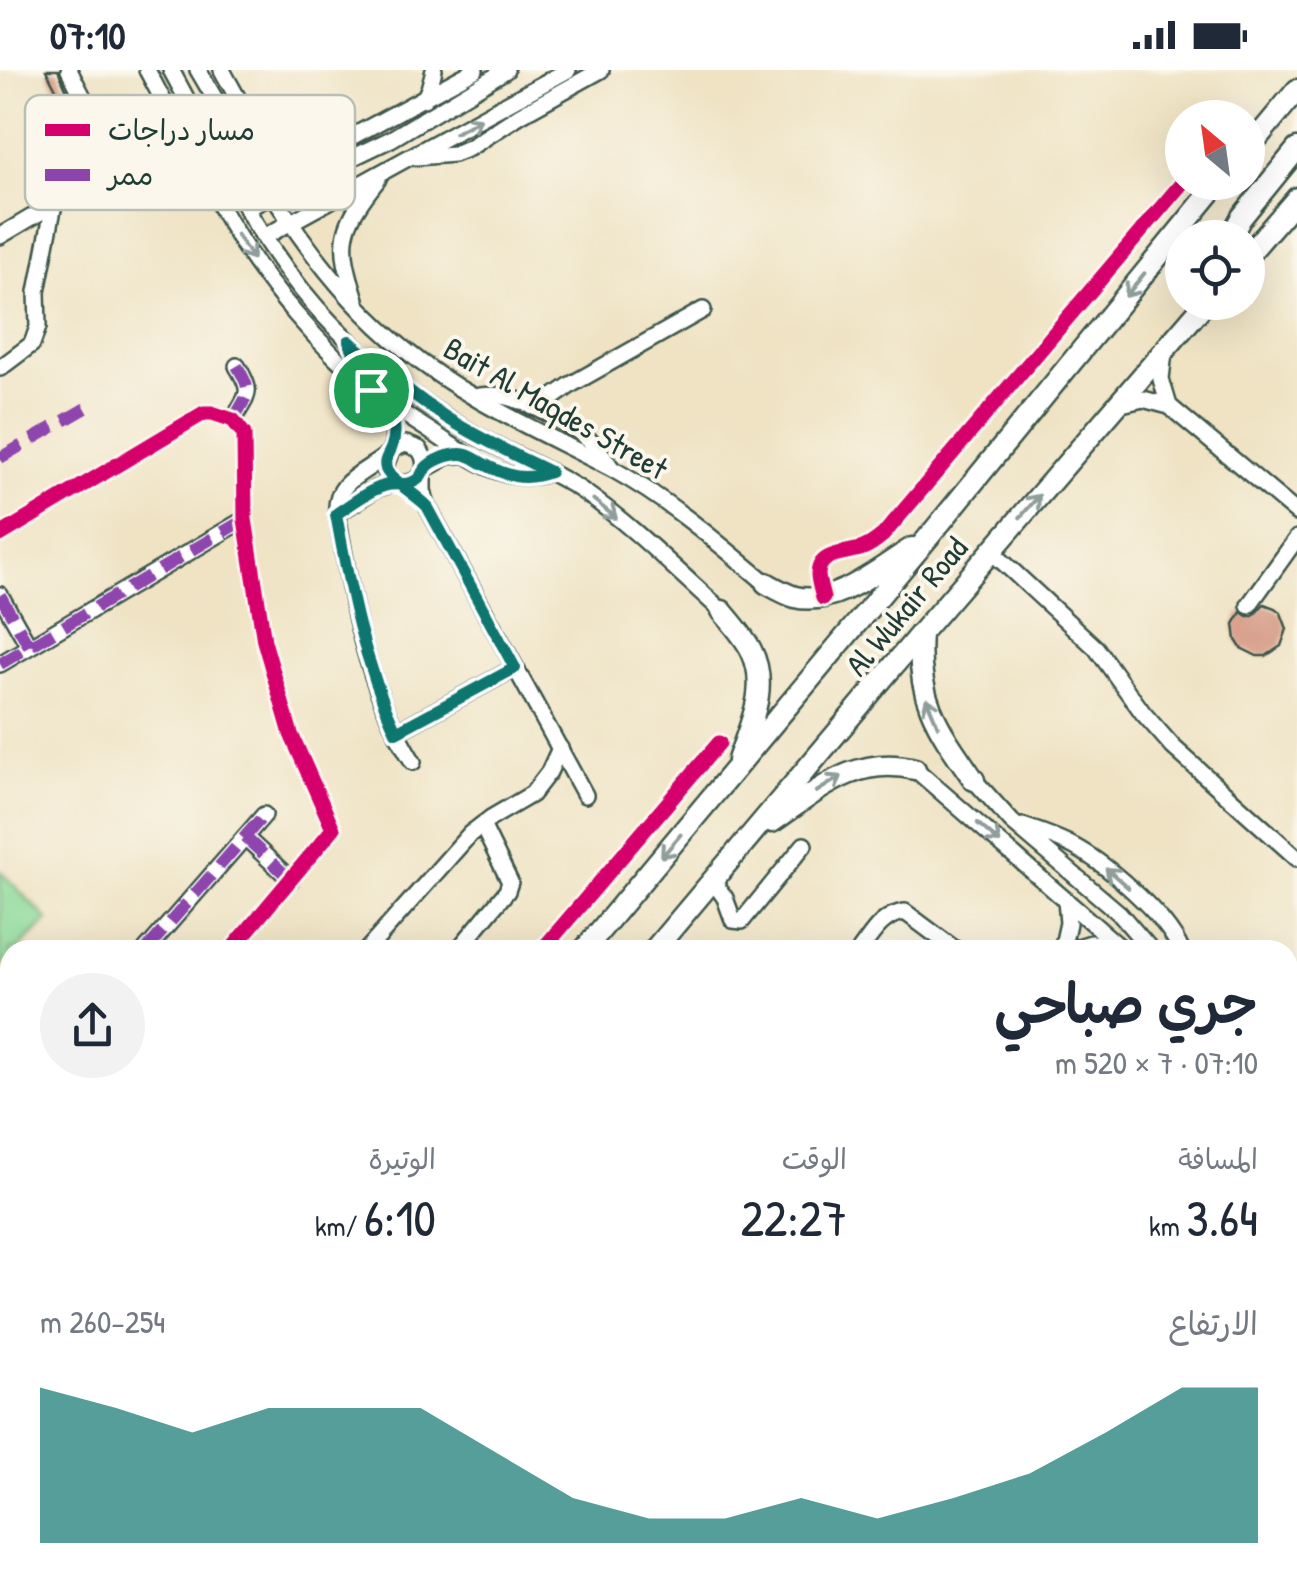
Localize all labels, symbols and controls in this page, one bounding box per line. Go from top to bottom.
text: 07:10 [50,9,125,61]
legend [25,95,355,210]
north arrow [1165,100,1265,200]
map controls [1165,100,1265,320]
text: مسار دراجات [108,111,255,149]
one-way arrow [453,116,482,136]
text: ممر [106,156,153,194]
button: locate [1165,220,1265,320]
one-way arrow [234,232,255,260]
one-way arrow [1124,271,1146,297]
street label: Bait Al Maqdes Street [436,326,677,490]
pin [329,348,414,433]
icon: arrive [344,363,399,418]
one-way arrow [1019,494,1042,519]
one-way arrow [592,498,618,520]
street label: Al Wukair Road [835,527,977,685]
one-way arrow [922,697,940,728]
one-way arrow [814,774,843,794]
one-way arrow [976,821,1001,844]
one-way arrow [660,833,683,858]
one-way arrow [1104,867,1130,890]
text: جري صباحي [994,966,1258,1040]
button: share [40,973,145,1078]
text: 07:10 · 7 × 520 m [1055,1041,1258,1084]
text: الوتيرة [368,1140,436,1178]
text: الوقت [782,1140,847,1178]
text: المسافة [1178,1140,1258,1178]
text: 6:10 [364,1184,436,1252]
text: 22:27 [740,1184,847,1252]
text: 3.64 [1186,1184,1258,1252]
text: /km [315,1207,364,1245]
text: km [1149,1207,1186,1245]
text: 254–260 m [40,1300,165,1343]
text: الارتفاع [1168,1302,1258,1345]

